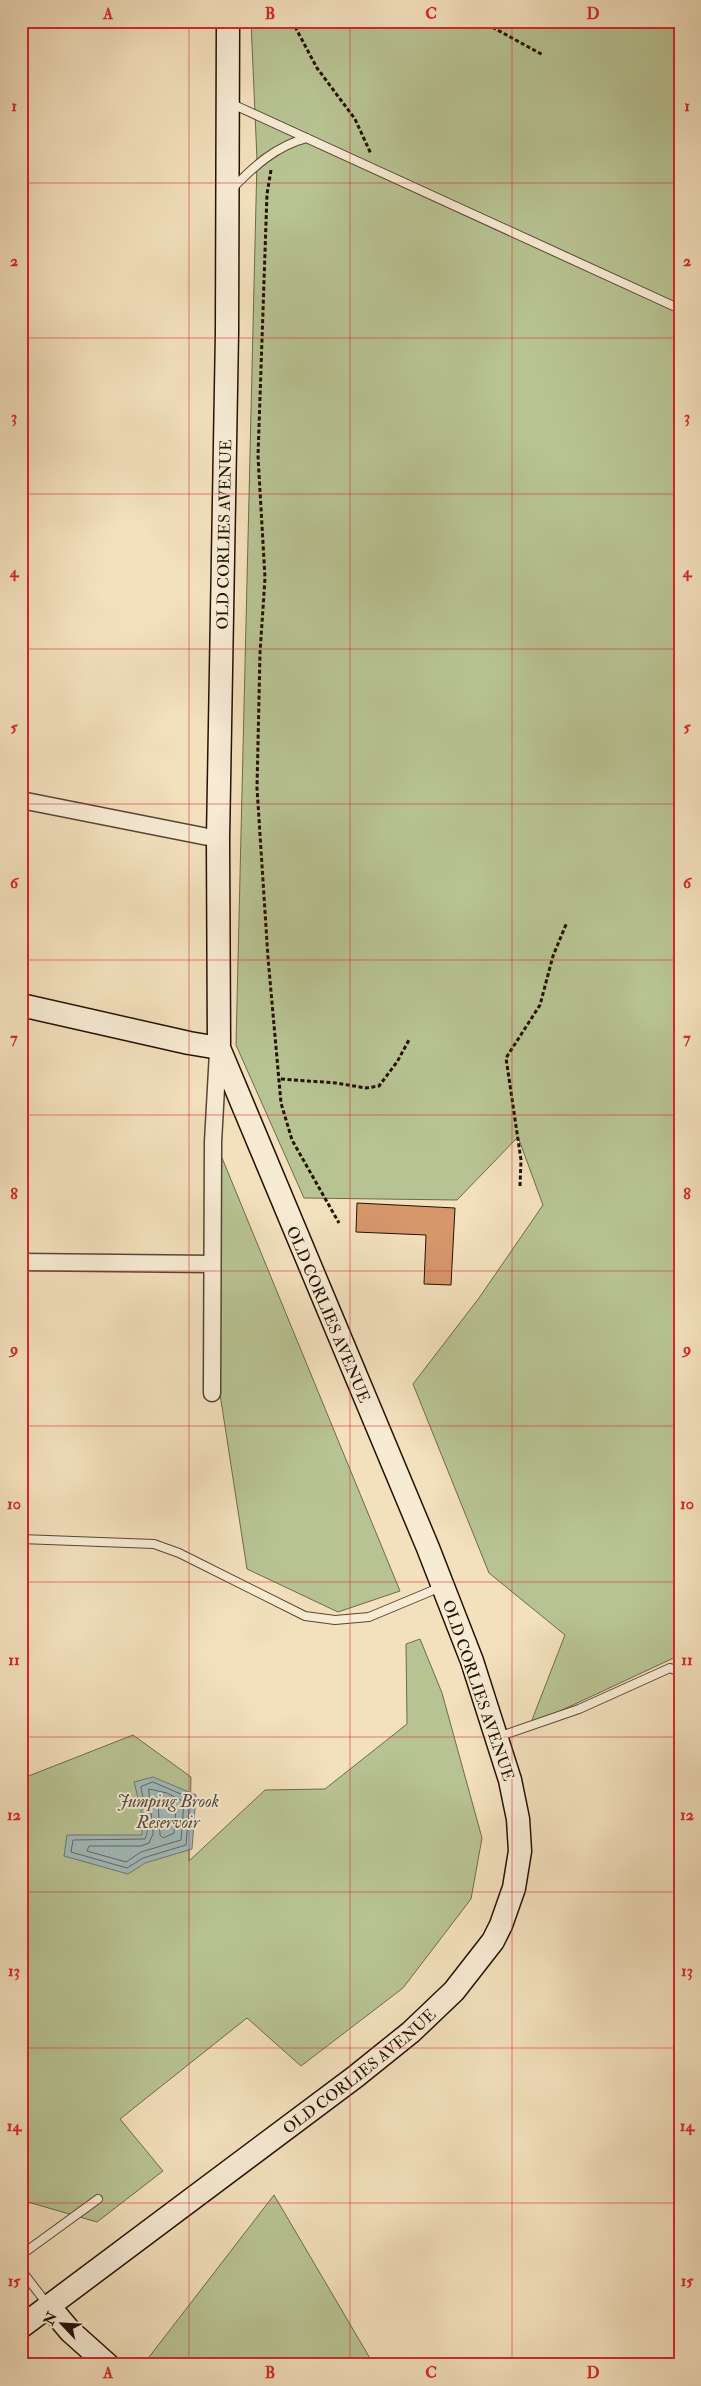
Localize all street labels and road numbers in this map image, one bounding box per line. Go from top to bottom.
street label: OLD CORLIES AVENUE [213,439,236,630]
street label: OLD CORLIES AVENUE [282,1223,374,1406]
street label: OLD CORLIES AVENUE [438,1597,518,1783]
street label: OLD CORLIES AVENUE [279,2005,440,2139]

